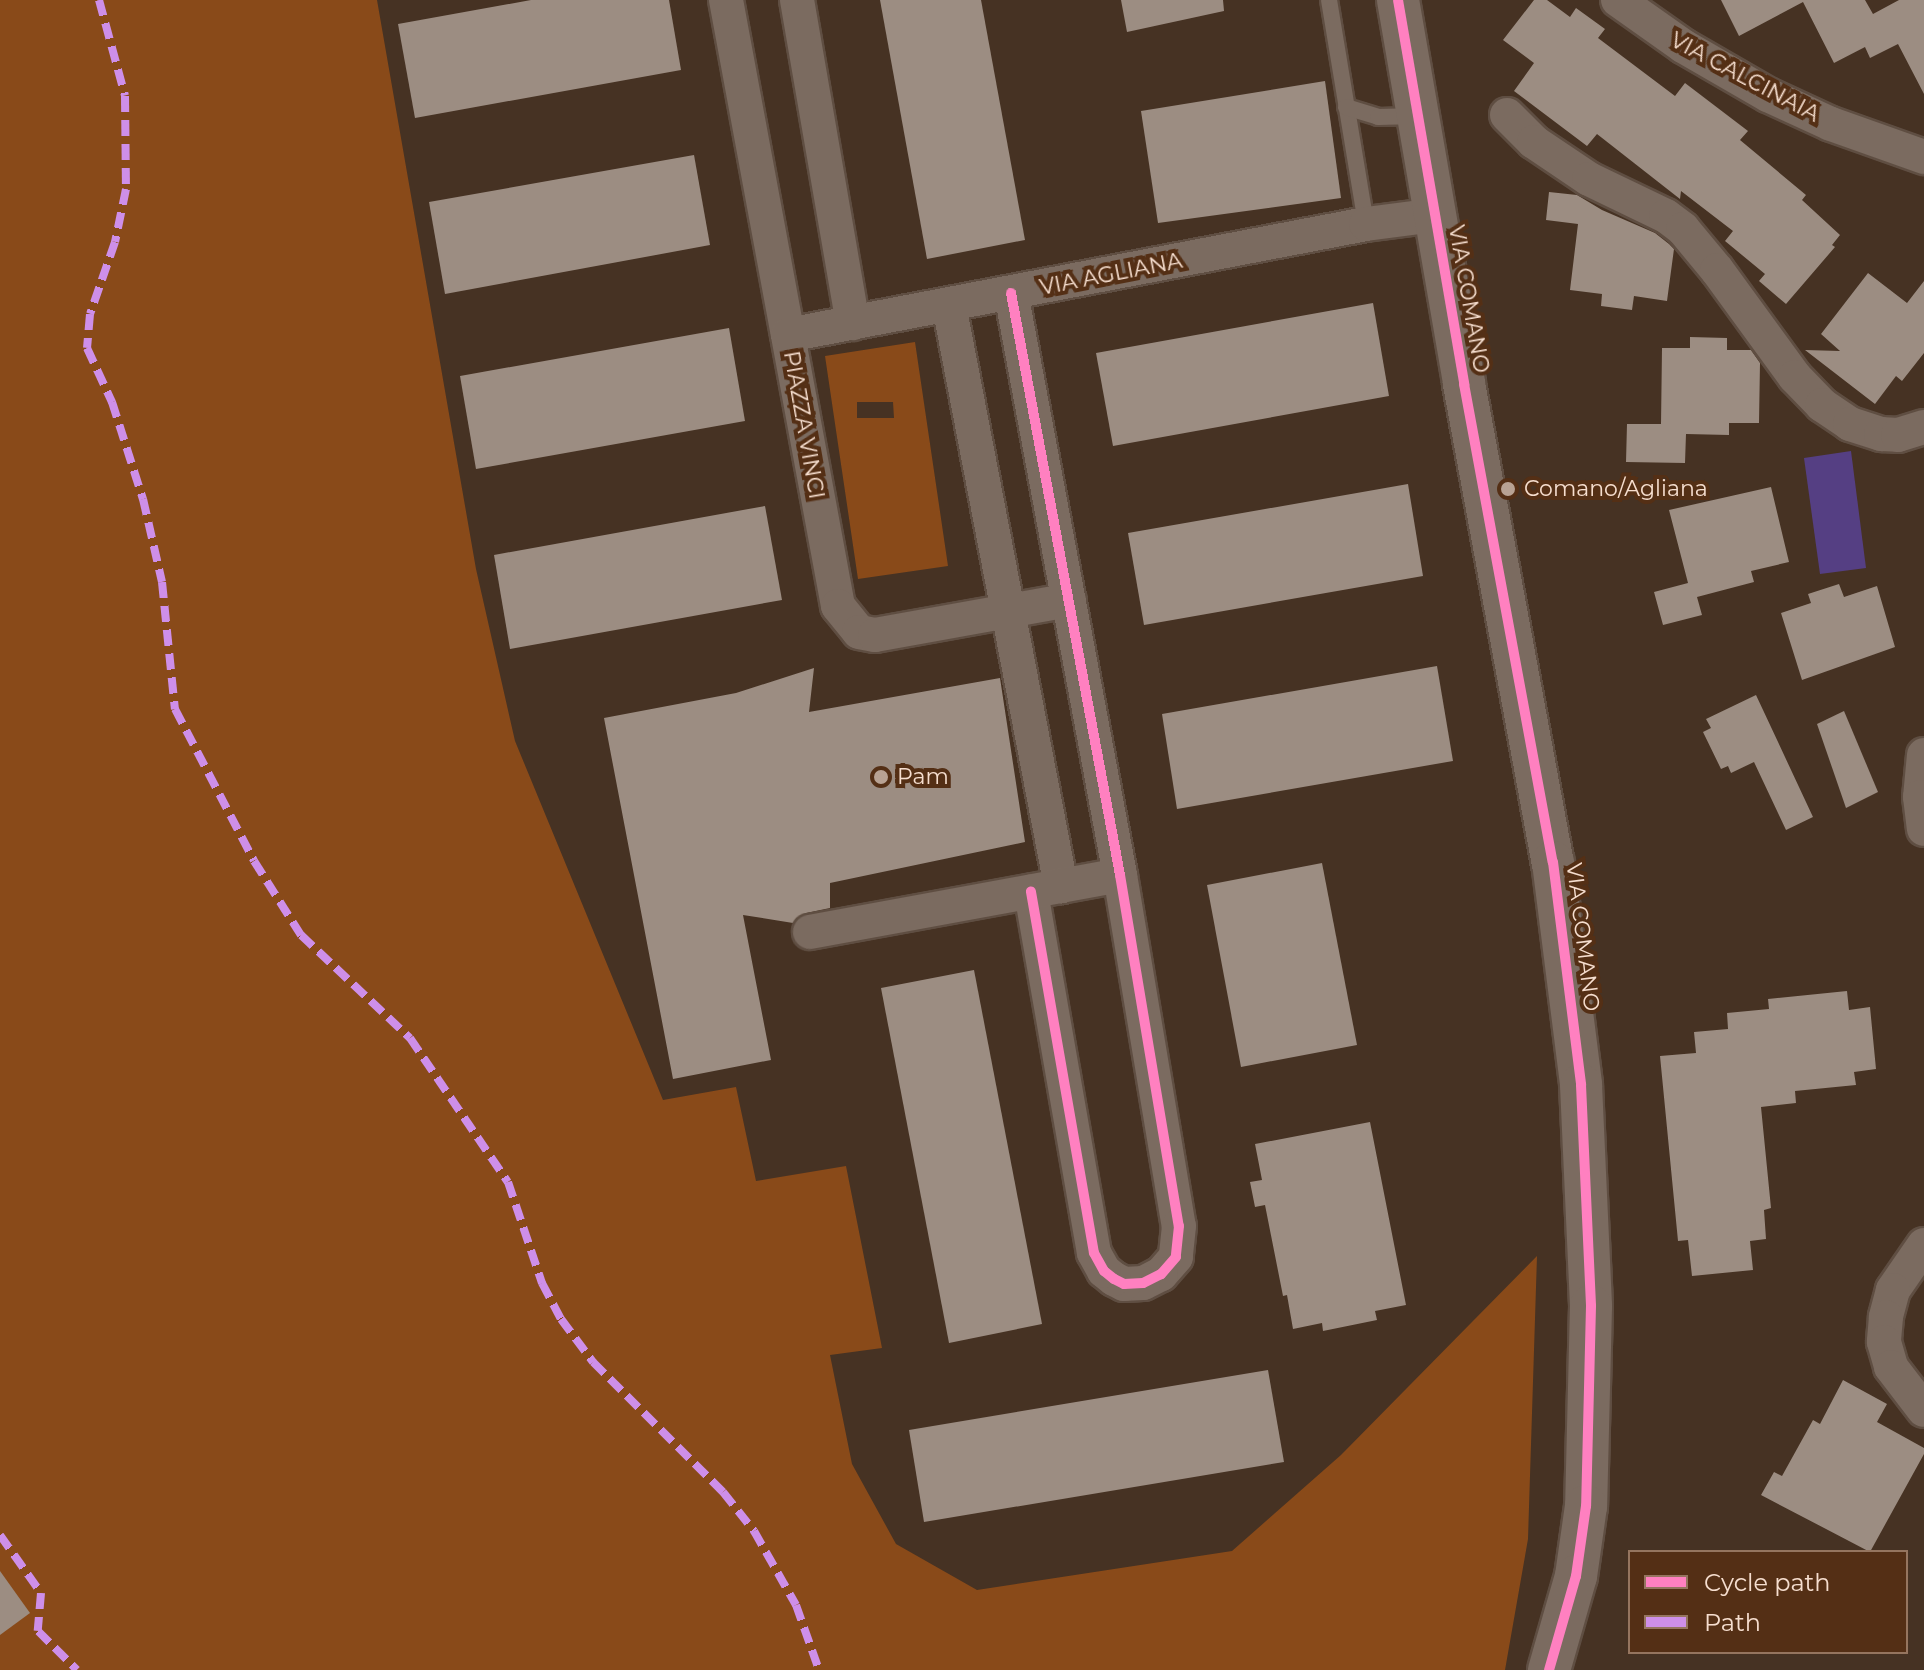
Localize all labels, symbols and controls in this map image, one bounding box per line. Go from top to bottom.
street label: VIA CALCINAIA [1666,27,1824,127]
street label: VIA COMANO [1443,223,1495,375]
street label: VIA AGLIANA [1037,247,1185,301]
street label: PIAZZA VINCI [778,349,830,501]
place label: Comano/Agliana [1524,476,1708,502]
marker: Comano/Agliana [1499,480,1517,498]
place label: Pam [897,764,949,790]
marker: Pam [872,768,890,786]
street label: VIA COMANO [1561,861,1605,1013]
legend [1628,1550,1908,1654]
text: Cycle path [1704,1568,1831,1597]
text: Path [1704,1608,1761,1637]

